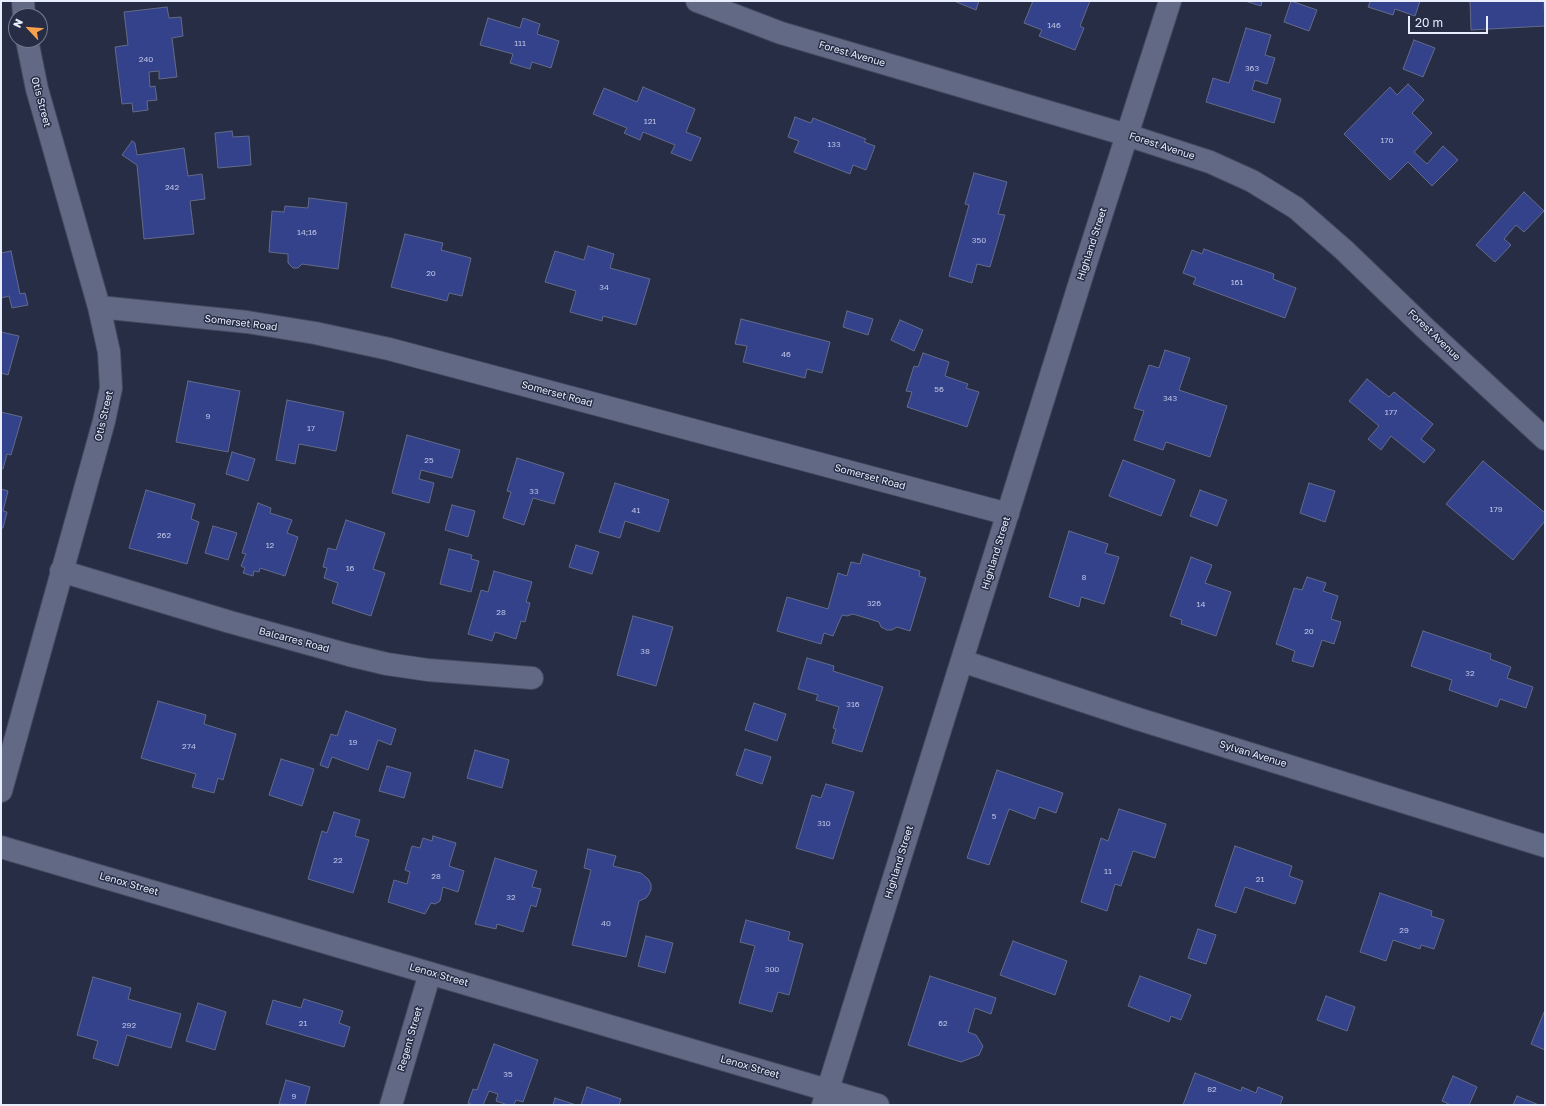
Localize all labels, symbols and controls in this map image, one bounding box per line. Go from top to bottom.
north arrow [8,8,48,48]
scale bar [1410,8,1490,34]
text: 20 m [1415,15,1443,30]
text: N [10,16,25,30]
house number: 146 [1047,20,1061,30]
house number: 111 [514,38,526,48]
street label: Forest Avenue [817,39,887,69]
house number: 240 [139,54,153,64]
house number: 363 [1245,63,1259,73]
street label: Otis Street [29,76,53,128]
house number: 121 [644,116,656,126]
street label: Forest Avenue [1128,130,1196,162]
house number: 170 [1380,135,1394,145]
house number: 133 [827,139,841,149]
house number: 242 [165,182,179,192]
street label: Highland Street [1075,206,1109,282]
house number: 14;16 [297,227,317,237]
house number: 350 [972,235,986,245]
house number: 20 [426,268,436,278]
house number: 161 [1231,277,1243,287]
house number: 34 [599,282,609,292]
street label: Forest Avenue [1405,307,1463,363]
street label: Somerset Road [204,313,278,333]
house number: 46 [781,349,791,359]
street label: Somerset Road [520,379,594,409]
house number: 56 [934,384,944,394]
street label: Otis Street [92,390,116,442]
house number: 343 [1163,393,1177,403]
house number: 177 [1385,407,1397,417]
house number: 9 [206,411,210,421]
house number: 17 [307,423,315,433]
house number: 25 [424,455,434,465]
street label: Somerset Road [833,462,907,492]
house number: 33 [529,486,539,496]
house number: 179 [1490,504,1502,514]
house number: 41 [632,505,640,515]
street label: Highland Street [979,515,1013,591]
house number: 262 [157,530,171,540]
house number: 12 [266,540,274,550]
house number: 16 [346,563,354,573]
house number: 8 [1082,572,1086,582]
house number: 326 [867,598,881,608]
house number: 14 [1197,599,1205,609]
house number: 28 [496,607,506,617]
street label: Balcarres Road [258,625,330,655]
house number: 20 [1304,626,1314,636]
house number: 38 [640,646,650,656]
house number: 32 [1465,668,1475,678]
house number: 316 [846,699,860,709]
house number: 19 [349,737,357,747]
street label: Sylvan Avenue [1218,738,1288,770]
house number: 274 [182,741,196,751]
house number: 5 [992,811,996,821]
house number: 310 [817,818,831,828]
street label: Highland Street [882,824,916,900]
house number: 22 [333,855,343,865]
house number: 11 [1104,866,1112,876]
street label: Lenox Street [98,870,160,898]
house number: 28 [431,871,441,881]
house number: 21 [1256,874,1264,884]
house number: 32 [506,892,516,902]
house number: 40 [601,918,611,928]
house number: 29 [1399,925,1409,935]
street label: Lenox Street [408,961,470,989]
house number: 300 [765,964,779,974]
street label: Regent Street [395,1005,425,1073]
house number: 21 [299,1018,307,1028]
house number: 62 [938,1018,948,1028]
house number: 292 [122,1020,136,1030]
street label: Lenox Street [719,1053,781,1081]
house number: 35 [503,1069,513,1079]
house number: 82 [1207,1084,1217,1094]
house number: 9 [292,1091,296,1101]

